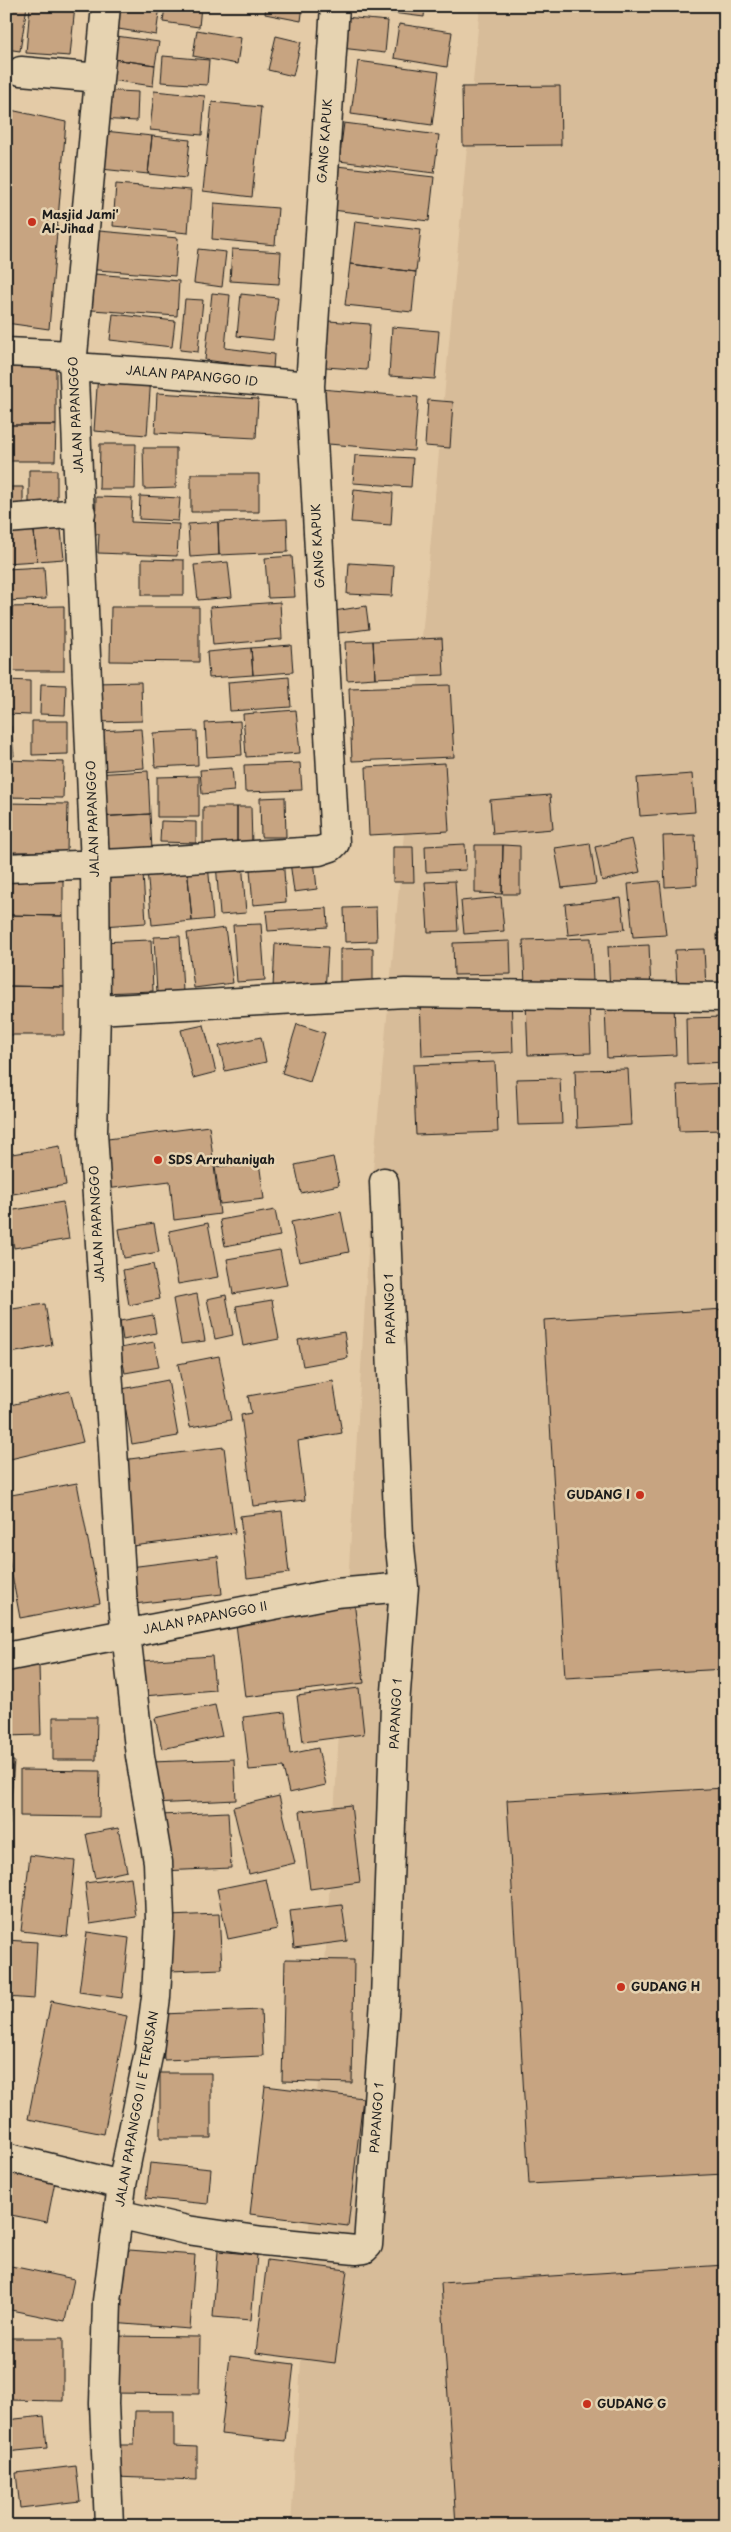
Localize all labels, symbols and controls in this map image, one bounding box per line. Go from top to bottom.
street label: GANG KAPUK [312,98,336,184]
place label: Masjid Jami' Al-Jihad [42,205,119,237]
marker: Masjid Jami' Al-Jihad [26,216,38,228]
street label: JALAN PAPANGGO [63,356,87,474]
street label: JALAN PAPANGGO ID [125,360,259,390]
street label: GANG KAPUK [306,503,328,589]
street label: JALAN PAPANGGO [81,760,103,878]
place label: SDS Arruhaniyah [168,1150,275,1168]
marker: SDS Arruhaniyah [152,1154,164,1166]
street label: JALAN PAPANGGO [84,1165,108,1283]
street label: PAPANGO 1 [379,1273,399,1345]
place label: GUDANG I [566,1485,630,1503]
marker: GUDANG I [634,1489,646,1501]
street label: JALAN PAPANGGO II [141,1596,268,1638]
street label: PAPANGO 1 [384,1678,406,1750]
place label: GUDANG H [631,1977,700,1995]
marker: GUDANG H [615,1981,627,1993]
street label: JALAN PAPANGGO II E TERUSAN [110,2010,162,2208]
street label: PAPANGO 1 [365,2082,387,2154]
place label: GUDANG G [597,2394,666,2412]
marker: GUDANG G [581,2398,593,2410]

